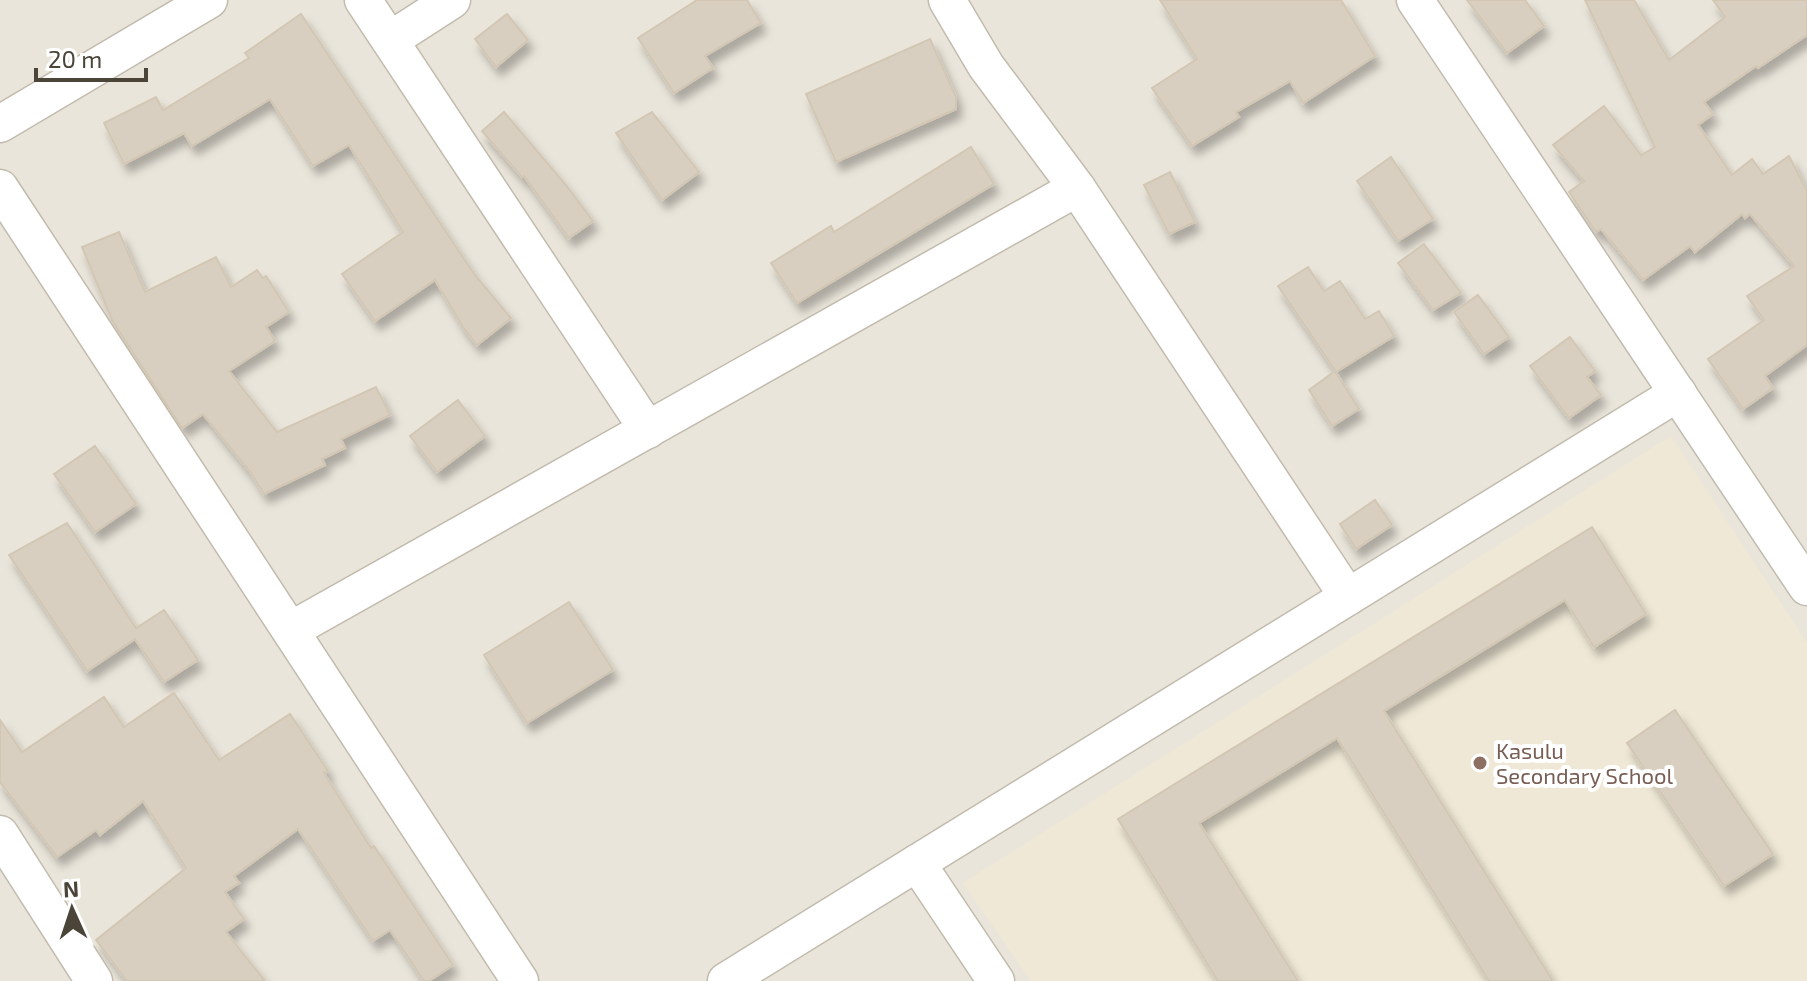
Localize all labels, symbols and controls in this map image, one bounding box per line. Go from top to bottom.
scale bar [36,32,146,82]
text: 20 m [48,44,102,73]
place label: Kasulu Secondary School [1496,737,1673,788]
marker: Kasulu Secondary School [1471,754,1489,772]
north arrow [32,869,112,949]
text: N [62,875,80,901]

